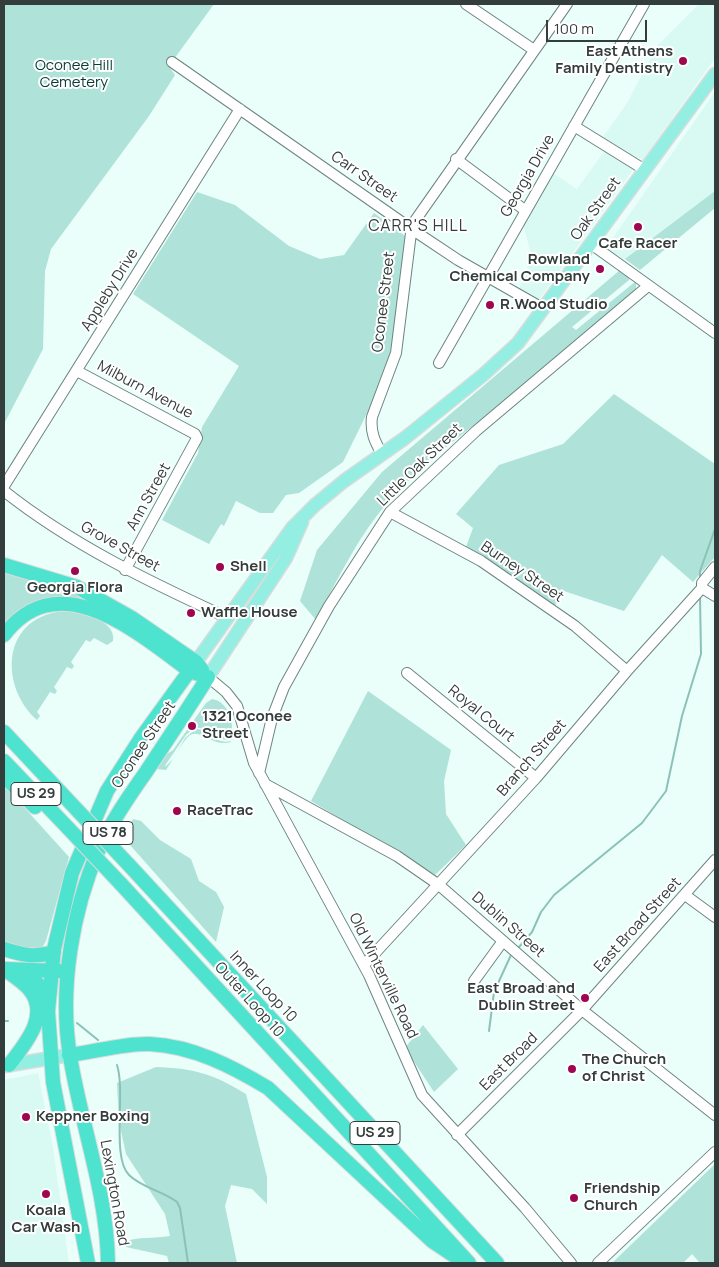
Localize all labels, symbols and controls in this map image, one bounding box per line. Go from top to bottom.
scale bar [549,10,650,42]
text: 100 m [554,18,594,39]
place label: East Athens Family Dentistry [555,43,673,78]
marker: East Athens Family Dentistry [677,55,689,67]
park label: Oconee Hill Cemetery [35,57,113,92]
street label: Georgia Drive [497,132,559,220]
street label: Carr Street [327,148,401,206]
street label: Oak Street [567,174,625,244]
district label: CARR'S HILL [367,217,469,237]
marker: Cafe Racer [632,221,644,233]
place label: Cafe Racer [598,235,678,253]
street label: Appleby Drive [77,245,143,335]
street label: Oconee Street [369,251,399,353]
place label: Rowland Chemical Company [450,251,590,286]
marker: Rowland Chemical Company [594,263,606,275]
place label: R.Wood Studio [500,296,607,314]
marker: R.Wood Studio [484,299,496,311]
street label: Milburn Avenue [94,357,196,423]
street label: Little Oak Street [374,420,466,510]
street label: Ann Street [123,460,175,534]
street label: Grove Street [77,518,163,576]
street label: Burney Street [477,538,567,606]
place label: Shell [230,558,267,576]
marker: Shell [214,561,226,573]
marker: Georgia Flora [69,565,81,577]
place label: Georgia Flora [27,579,123,597]
place label: Waffle House [201,604,298,622]
marker: Waffle House [185,607,197,619]
street label: Royal Court [444,682,518,746]
street label: Oconee Street [108,698,180,792]
place label: 1321 Oconee Street [202,708,292,743]
street label: Branch Street [494,716,570,800]
marker: 1321 Oconee Street [186,720,198,732]
road number: US 29 [11,782,61,806]
place label: RaceTrac [187,802,253,820]
marker: RaceTrac [171,805,183,817]
road number: US 78 [83,821,133,844]
street label: East Broad Street [591,874,685,976]
street label: Dublin Street [468,888,548,962]
street label: Old Winterville Road [345,910,421,1042]
street label: Inner Loop 10 [225,948,301,1026]
street label: Outer Loop 10 [211,959,287,1041]
place label: East Broad and Dublin Street [467,980,575,1015]
marker: East Broad and Dublin Street [579,992,591,1004]
street label: East Broad [476,1029,542,1095]
place label: The Church of Christ [582,1051,666,1086]
marker: The Church of Christ [566,1063,578,1075]
place label: Keppner Boxing [36,1108,149,1126]
marker: Keppner Boxing [20,1111,32,1123]
road number: US 29 [350,1122,400,1144]
street label: Lexington Road [96,1139,132,1247]
place label: Friendship Church [584,1180,660,1215]
marker: Koala Car Wash [40,1188,52,1200]
marker: Friendship Church [568,1192,580,1204]
place label: Koala Car Wash [12,1202,80,1237]

